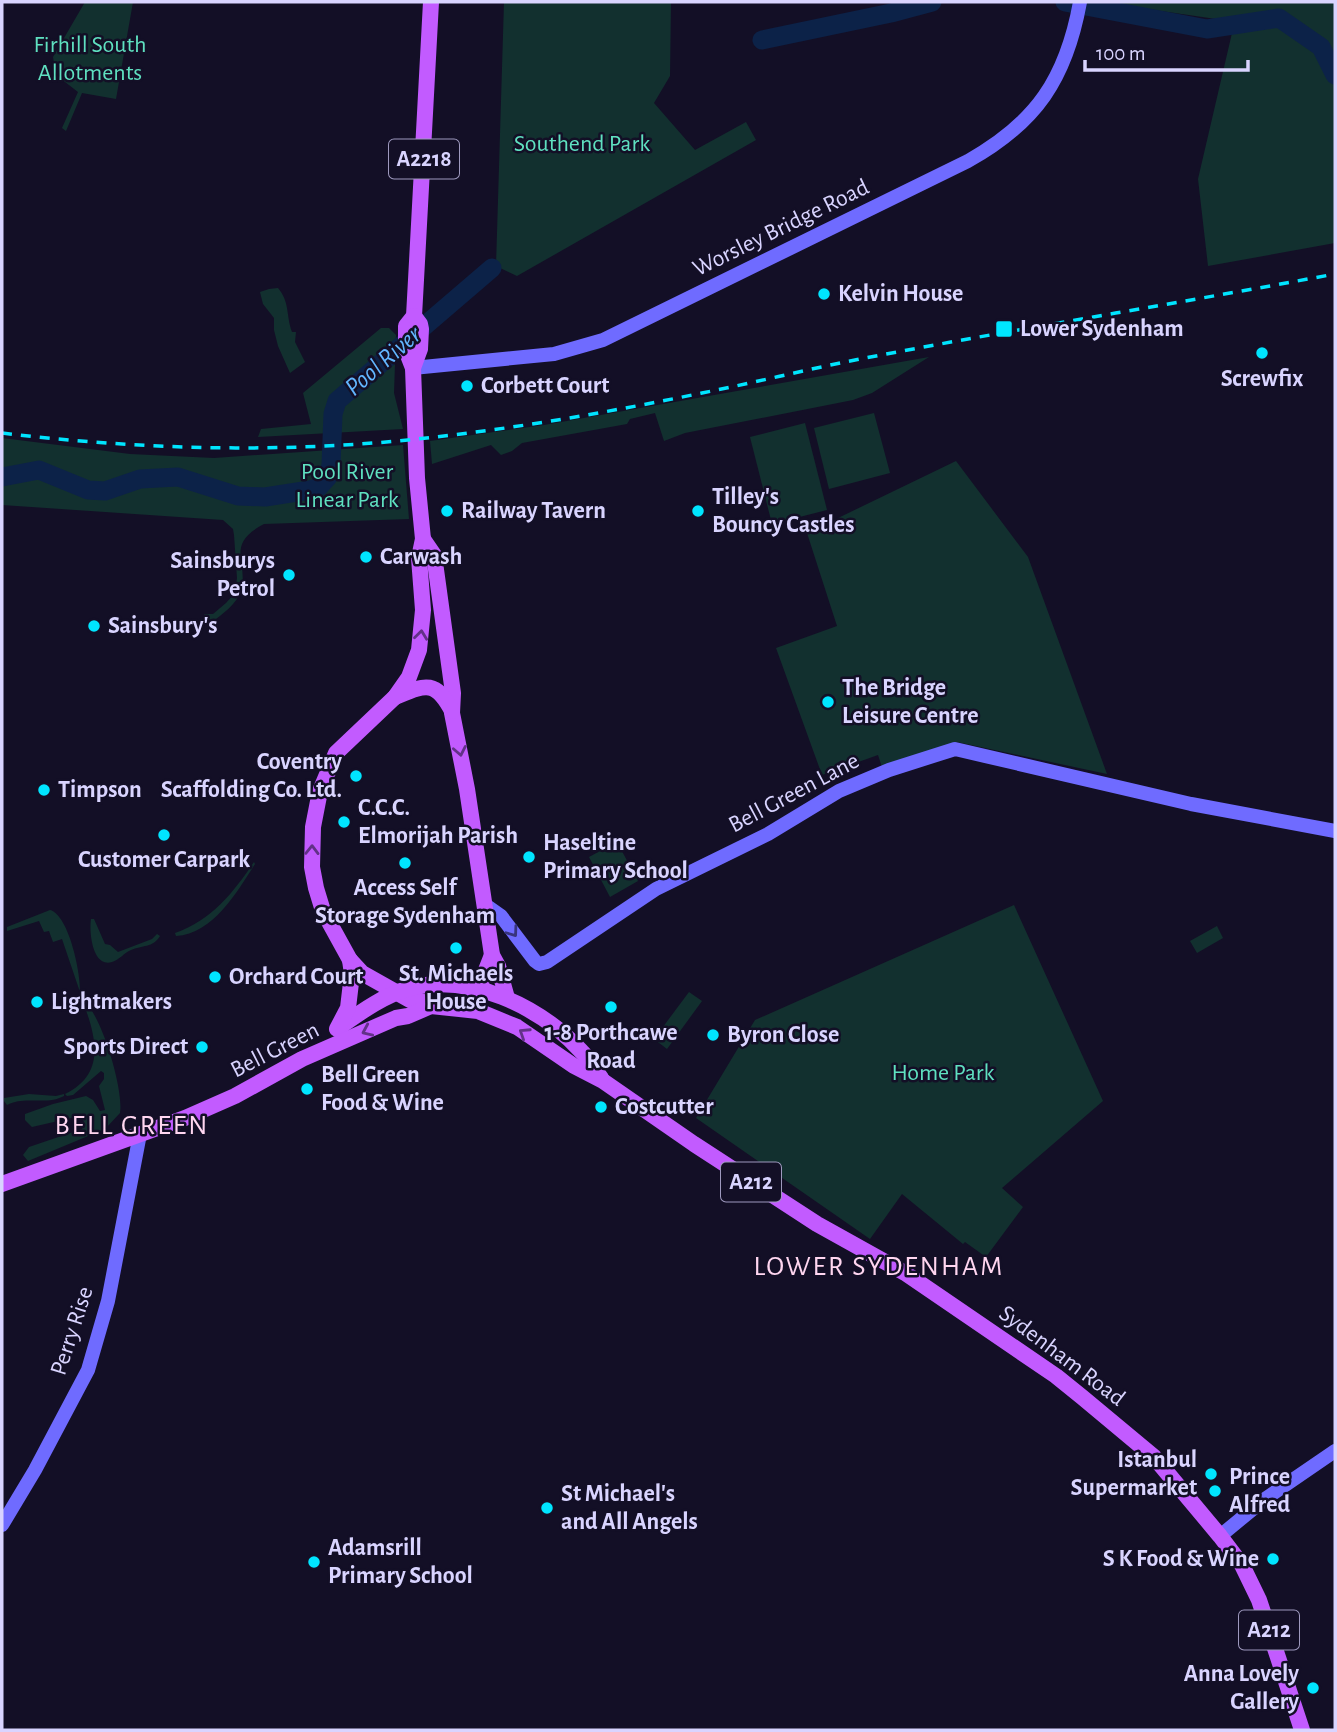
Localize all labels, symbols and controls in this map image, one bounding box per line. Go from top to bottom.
scale bar [1085,28,1248,72]
park label: Firhill South Allotments [33,33,147,85]
text: 100 m [1096,43,1146,64]
park label: Southend Park [514,132,650,156]
road number: A2218 [389,140,459,178]
street label: Worsley Bridge Road [689,175,873,281]
place label: Kelvin House [838,282,963,306]
marker: Kelvin House [816,286,832,302]
place label: Lower Sydenham [1020,317,1184,341]
marker: Lower Sydenham [994,319,1014,339]
water label: Pool River [340,320,427,401]
marker: Screwfix [1254,345,1270,361]
place label: Screwfix [1221,367,1303,391]
place label: Corbett Court [481,374,609,398]
marker: Corbett Court [459,378,475,394]
park label: Pool River Linear Park [295,460,399,512]
place label: Tilley's Bouncy Castles [712,485,854,537]
place label: Railway Tavern [461,499,606,523]
marker: Railway Tavern [439,503,455,519]
marker: Tilley's Bouncy Castles [690,503,706,519]
place label: Carwash [380,545,462,569]
place label: Sainsburys Petrol [170,549,275,601]
marker: Carwash [358,549,374,565]
marker: Sainsburys Petrol [281,567,297,583]
place label: Sainsbury's [108,614,217,638]
marker: Sainsbury's [86,618,102,634]
one-way arrow [414,630,429,641]
place label: The Bridge Leisure Centre [842,676,979,728]
marker: The Bridge Leisure Centre [820,694,836,710]
one-way arrow [451,745,466,757]
street label: Bell Green Lane [725,749,863,837]
place label: Coventry Scaffolding Co. Ltd. [161,750,342,802]
marker: Coventry Scaffolding Co. Ltd. [348,768,364,784]
place label: Timpson [58,778,142,802]
marker: Timpson [36,782,52,798]
place label: C.C.C. Elmorijah Parish [358,796,518,848]
marker: C.C.C. Elmorijah Parish [336,814,352,830]
marker: Customer Carpark [156,827,172,843]
place label: Haseltine Primary School [543,831,688,883]
one-way arrow [304,844,320,855]
place label: Customer Carpark [78,848,250,872]
marker: Haseltine Primary School [521,849,537,865]
marker: Access Self Storage Sydenham [397,855,413,871]
place label: Access Self Storage Sydenham [315,876,495,928]
one-way arrow [505,924,518,937]
marker: St. Michaels House [448,940,464,956]
place label: St. Michaels House [399,962,513,1014]
place label: Orchard Court [229,965,363,989]
marker: Orchard Court [207,969,223,985]
place label: Lightmakers [51,990,172,1014]
marker: Lightmakers [29,994,45,1010]
marker: 1-8 Porthcawe Road [603,999,619,1015]
street label: Bell Green [227,1018,323,1082]
place label: 1-8 Porthcawe Road [544,1021,678,1073]
one-way arrow [362,1023,375,1037]
place label: Byron Close [727,1023,839,1047]
marker: Byron Close [705,1027,721,1043]
one-way arrow [519,1028,532,1041]
place label: Sports Direct [63,1035,188,1059]
marker: Sports Direct [194,1039,210,1055]
park label: Home Park [891,1061,995,1085]
place label: Bell Green Food & Wine [321,1063,444,1115]
marker: Bell Green Food & Wine [299,1081,315,1097]
place label: Costcutter [615,1095,714,1119]
marker: Costcutter [593,1099,609,1115]
district label: BELL GREEN [55,1112,209,1140]
road number: A212 [721,1162,781,1202]
district label: LOWER SYDENHAM [754,1253,1004,1281]
street label: Perry Rise [46,1284,98,1378]
street label: Sydenham Road [995,1301,1129,1411]
place label: Istanbul Supermarket [1071,1448,1197,1500]
place label: Prince Alfred [1229,1465,1291,1517]
marker: Istanbul Supermarket [1203,1466,1219,1482]
place label: St Michael's and All Angels [561,1482,698,1534]
marker: Prince Alfred [1207,1483,1223,1499]
marker: St Michael's and All Angels [539,1500,555,1516]
place label: Adamsrill Primary School [328,1536,473,1588]
place label: S K Food & Wine [1103,1547,1259,1571]
marker: S K Food & Wine [1265,1551,1281,1567]
marker: Adamsrill Primary School [306,1554,322,1570]
road number: A212 [1239,1610,1299,1650]
place label: Anna Lovely Gallery [1184,1662,1299,1714]
marker: Anna Lovely Gallery [1305,1680,1321,1696]

